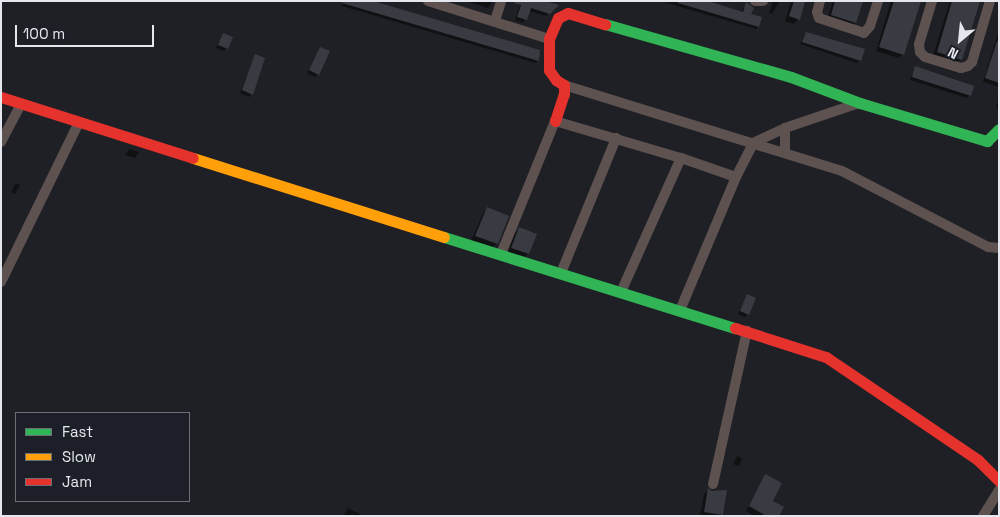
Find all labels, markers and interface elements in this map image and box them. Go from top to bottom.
scale bar [18,15,156,47]
north arrow [935,15,985,65]
text: 100 m [23,24,65,43]
text: N [945,43,961,63]
legend [15,412,190,502]
text: Fast [62,422,93,441]
text: Slow [62,447,96,466]
text: Jam [62,472,92,491]

